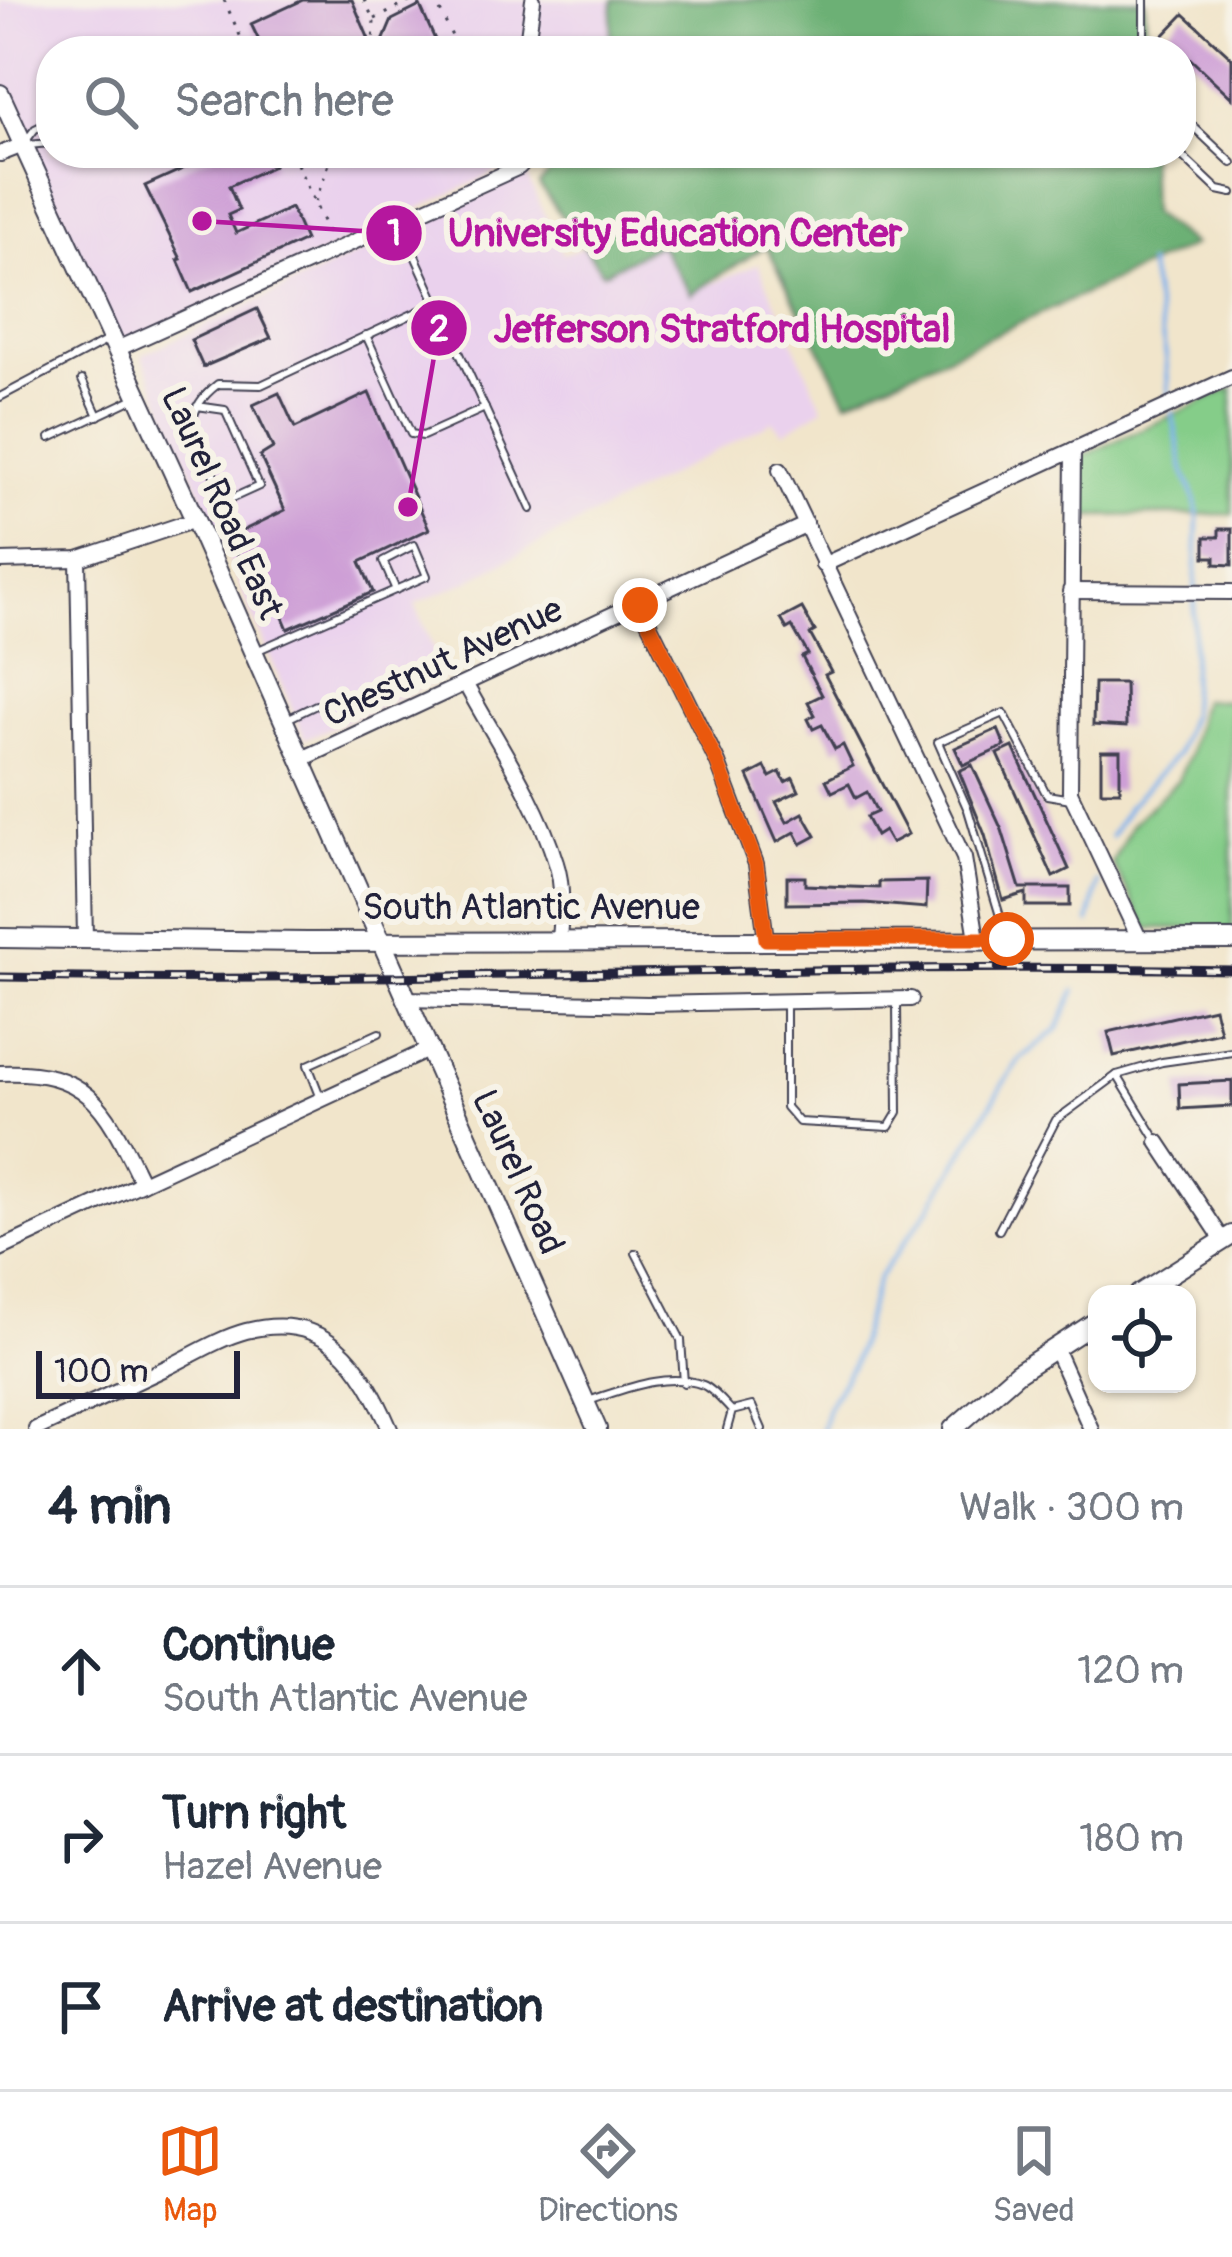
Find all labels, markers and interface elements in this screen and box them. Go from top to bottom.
search box [36,36,1196,168]
icon: search [78,69,144,135]
text: Search here [174,74,394,130]
callout: University Education Center [364,195,926,270]
text: University Education Center [448,209,903,258]
text: 1 [387,211,401,256]
callout: Jefferson Stratford Hospital [409,291,974,366]
text: Jefferson Stratford Hospital [494,305,950,354]
text: 2 [429,307,449,352]
street label: Laurel Road East [151,380,293,626]
route end [613,578,667,632]
street label: Chestnut Avenue [316,587,570,737]
street label: South Atlantic Avenue [362,885,700,930]
route start [980,912,1034,966]
street label: Laurel Road [462,1083,574,1261]
map controls [1088,1285,1196,1393]
button: locate [1088,1285,1196,1393]
scale bar [36,1345,240,1398]
text: 100 m [54,1351,148,1392]
text: 4 min [48,1475,171,1539]
text: Walk · 300 m [959,1483,1184,1532]
text: Continue [162,1618,335,1674]
icon: ahead [48,1638,114,1704]
text: 120 m [1077,1646,1184,1695]
text: South Atlantic Avenue [162,1674,528,1723]
text: Turn right [162,1786,346,1842]
icon: right [48,1806,114,1872]
text: 180 m [1079,1814,1184,1863]
text: Hazel Avenue [162,1842,382,1891]
icon: arrive [48,1974,114,2040]
text: Arrive at destination [162,1979,543,2035]
tab: Map [157,2118,223,2231]
tab: Directions [538,2118,678,2231]
tab: Saved [993,2118,1075,2231]

